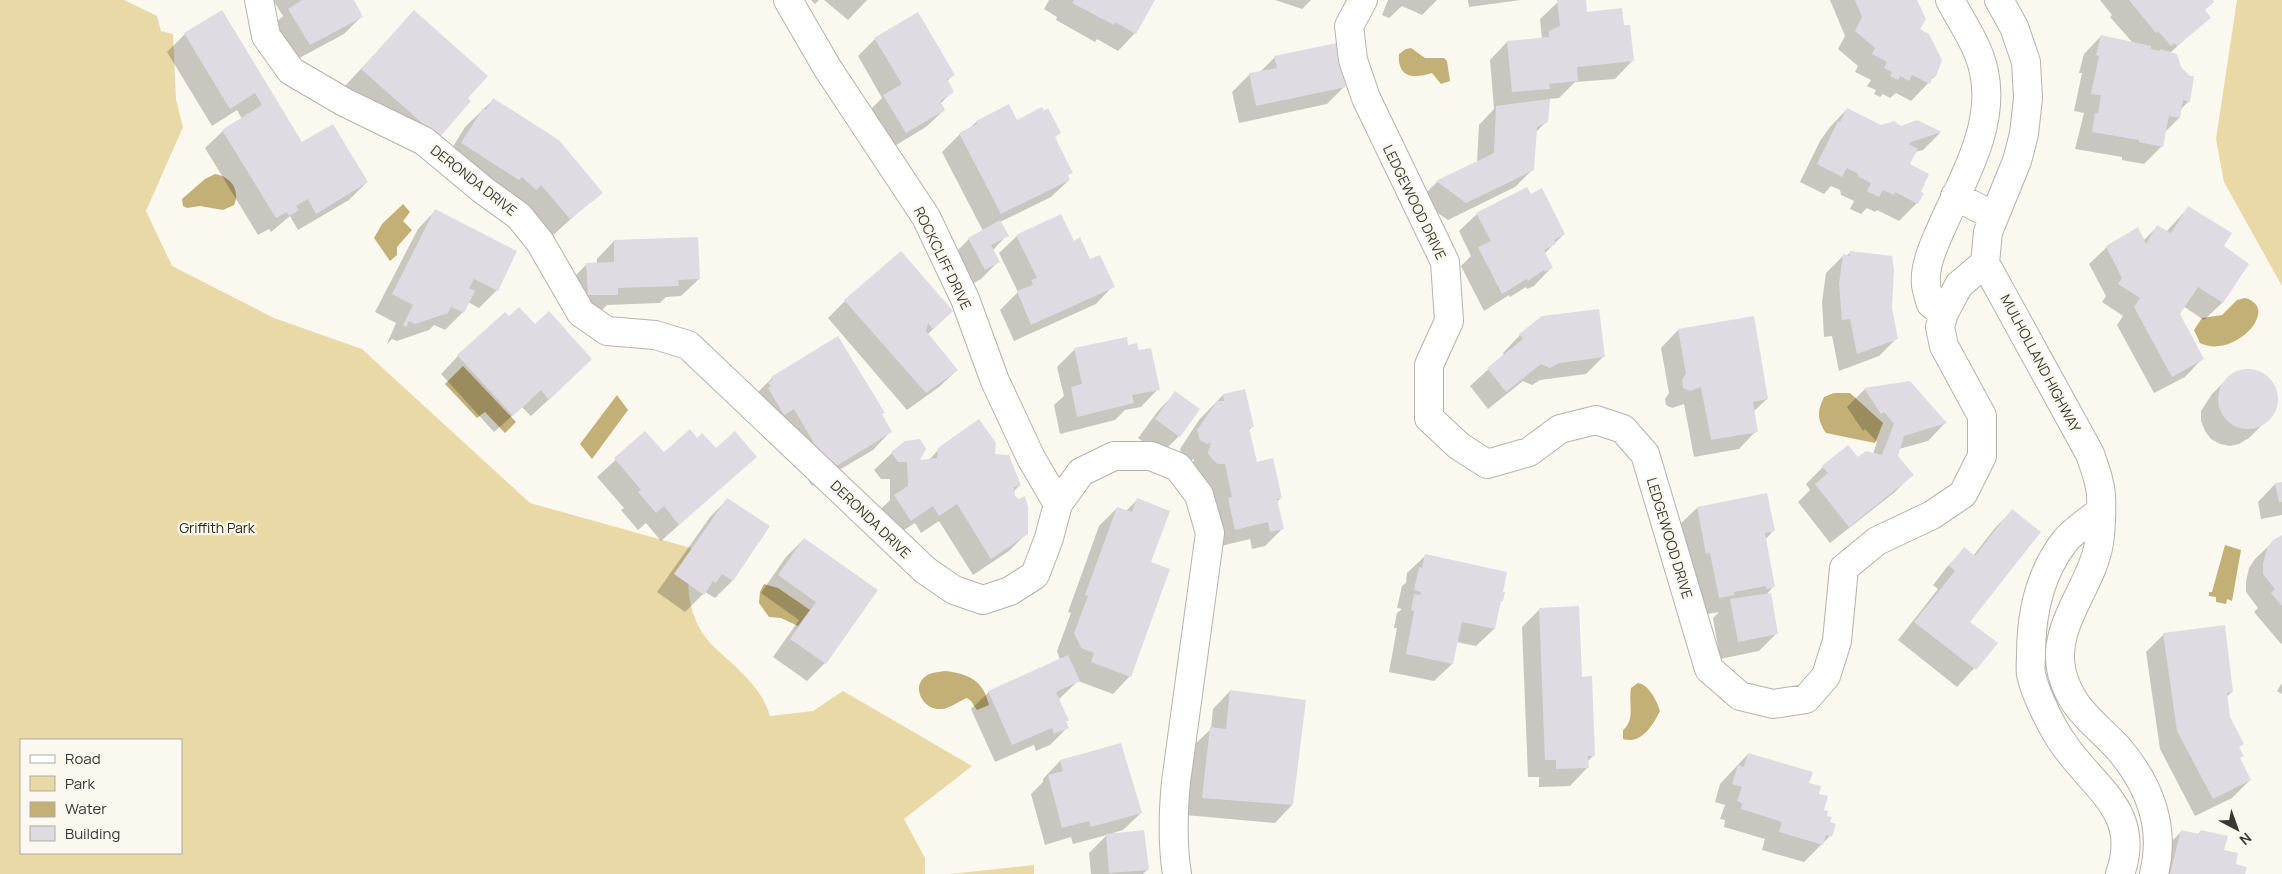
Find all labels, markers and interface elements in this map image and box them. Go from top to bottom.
street label: DERONDA DRIVE [427,140,521,220]
street label: LEDGEWOOD DRIVE [1379,141,1451,263]
street label: ROCKCLIFF DRIVE [910,203,976,313]
street label: MULHOLLAND HIGHWAY [1997,291,2086,435]
street label: LEDGEWOOD DRIVE [1643,475,1697,601]
street label: DERONDA DRIVE [827,476,915,562]
park label: Griffith Park [179,518,256,537]
legend [20,739,182,854]
text: Road [65,748,101,769]
text: Park [65,773,95,794]
text: Water [65,798,107,819]
north arrow [2212,804,2262,854]
text: Building [65,823,120,844]
text: N [2236,829,2256,850]

